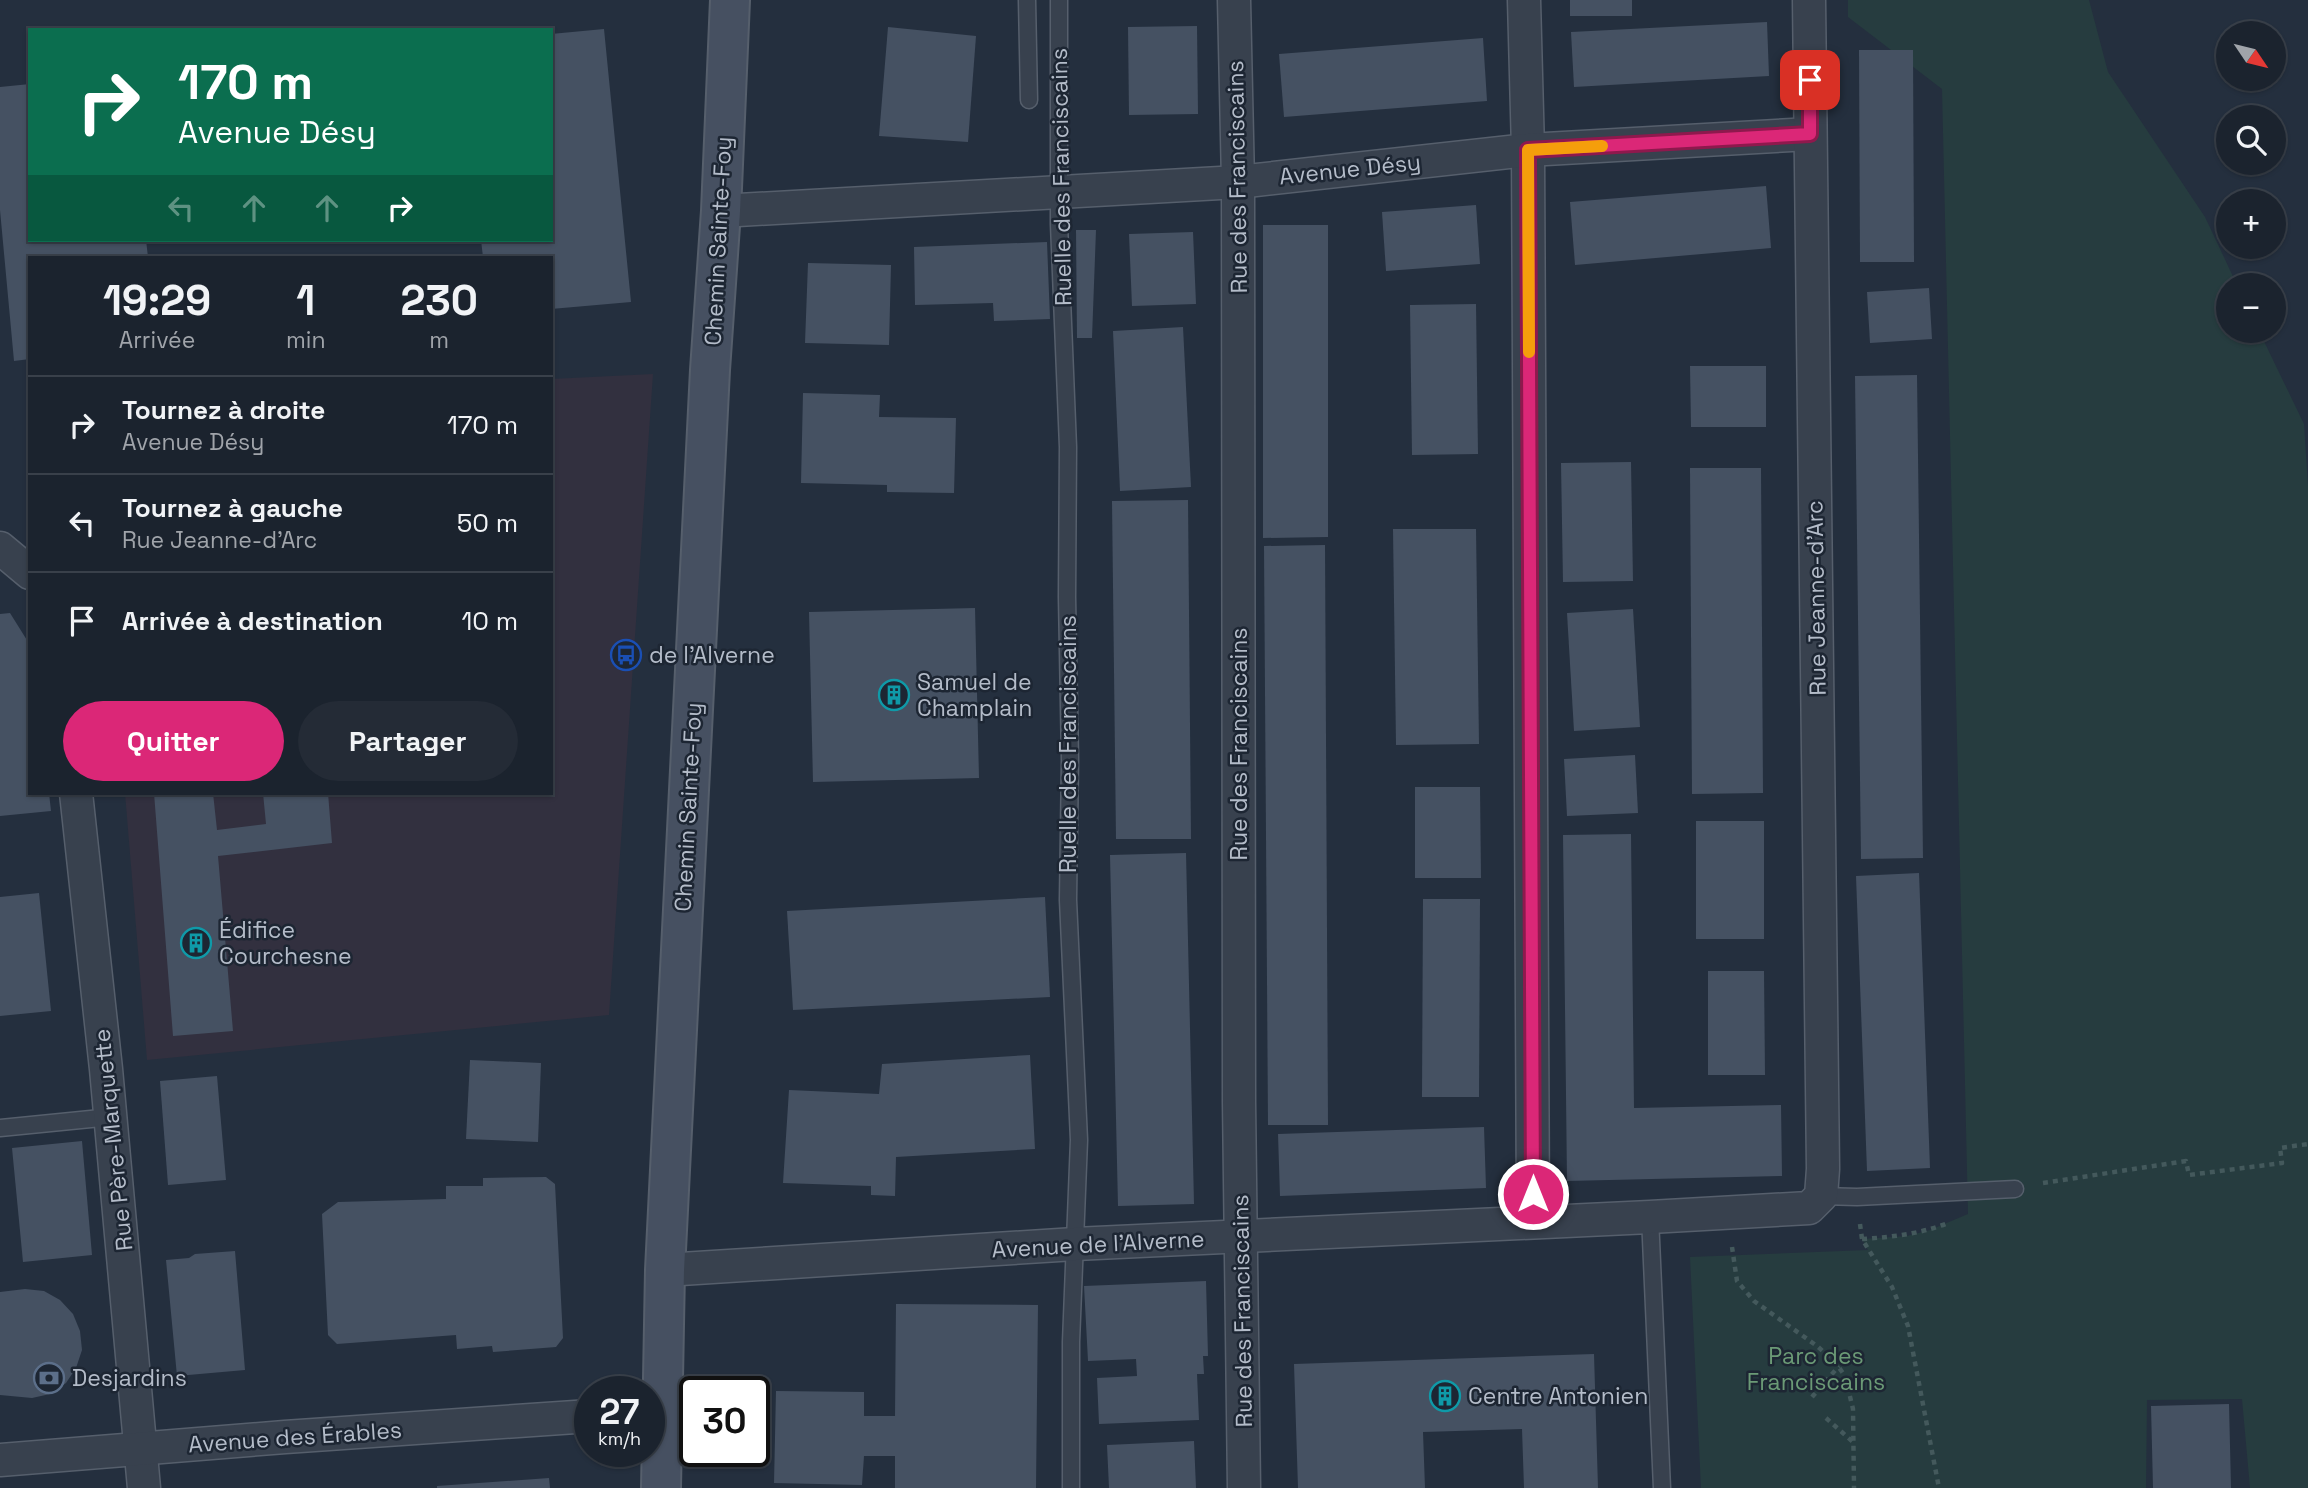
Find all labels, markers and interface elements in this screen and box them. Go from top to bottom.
north arrow [2216,21,2286,91]
map controls [2216,21,2286,343]
street label: Ruelle des Franciscains [1044,48,1078,306]
pin [1780,50,1840,110]
text: 170 m [178,51,313,113]
icon: right [63,56,154,147]
street label: Rue des Franciscains [1220,60,1254,294]
icon: arrive [1791,61,1829,99]
button: search [2216,105,2286,175]
text: Avenue Désy [178,112,376,152]
street label: Chemin Sainte-Foy [698,136,738,346]
street label: Avenue Désy [1278,147,1422,191]
icon: left [162,189,200,227]
icon: ahead [235,189,273,227]
icon: ahead [308,189,346,227]
icon: right [381,189,419,227]
button: + [2216,189,2286,259]
button: − [2216,273,2286,343]
text: 19:29 [103,274,211,327]
text: 1 [296,274,315,327]
text: 230 [400,274,478,327]
text: Arrivée [119,325,195,355]
text: min [286,325,326,355]
text: m [429,325,449,355]
text: Tournez à droite [122,393,325,427]
icon: right [63,406,101,444]
text: 170 m [447,408,518,442]
text: Avenue Désy [122,427,264,457]
text: Tournez à gauche [122,491,343,525]
street label: Rue Jeanne-d'Arc [1799,500,1833,696]
icon: left [63,504,101,542]
text: 50 m [457,506,518,540]
text: Rue Jeanne-d'Arc [122,525,317,555]
icon: arrive [63,602,101,640]
text: Arrivée à destination [122,604,383,638]
text: 10 m [461,604,518,638]
street label: Ruelle des Franciscains [1053,615,1083,873]
street label: Rue des Franciscains [1224,628,1254,860]
bus stop icon: de l'Alverne [609,638,643,672]
place label: de l'Alverne [649,640,775,670]
place label: Samuel de Champlain [917,667,1032,723]
building icon: Samuel de Champlain [877,678,911,712]
button: Quitter [63,701,284,781]
button: Partager [298,701,518,781]
street label: Chemin Sainte-Foy [668,702,708,912]
place label: Édifice Courchesne [219,915,352,971]
building icon: Édifice Courchesne [179,926,213,960]
street label: Rue Père-Marquette [86,1028,140,1252]
position arrow [1496,1157,1570,1231]
street label: Rue des Franciscains [1225,1194,1259,1428]
street label: Avenue de l'Alverne [991,1223,1205,1265]
park label: Parc des Franciscains [1747,1341,1885,1397]
bank icon: Desjardins [32,1361,66,1395]
place label: Desjardins [72,1363,187,1393]
speed limit sign: 30 [679,1376,770,1467]
building icon: Centre Antonien [1428,1379,1462,1413]
place label: Centre Antonien [1468,1381,1648,1411]
text: 27 [600,1390,639,1434]
street label: Avenue des Érables [187,1415,403,1459]
text: km/h [598,1427,641,1450]

